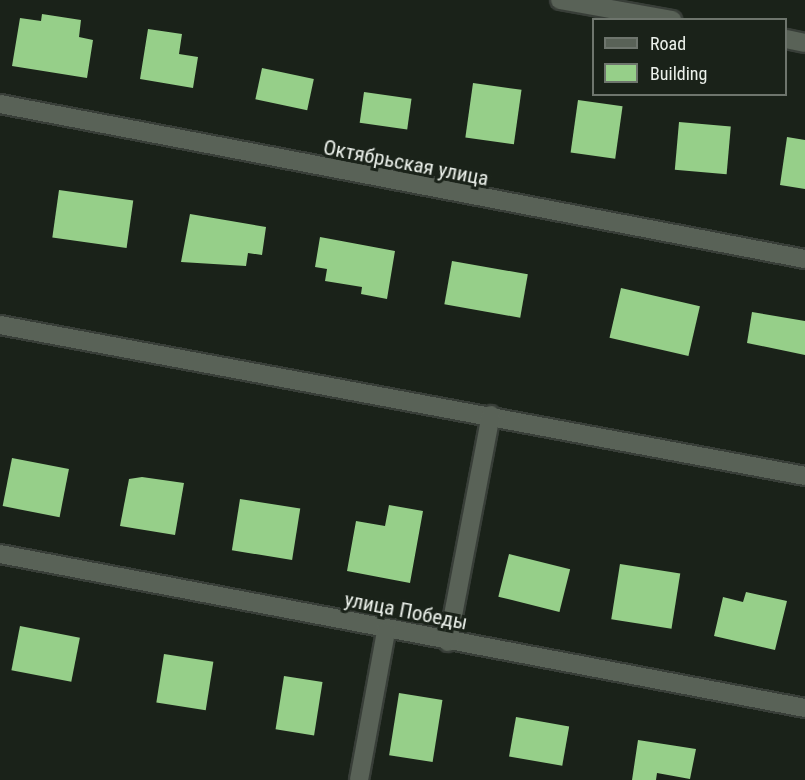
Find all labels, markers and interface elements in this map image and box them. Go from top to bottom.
legend [592,18,787,96]
text: Road [650,33,686,54]
text: Building [650,63,707,84]
street label: Октябрьская улица [321,135,491,191]
street label: улица Победы [342,587,470,635]

